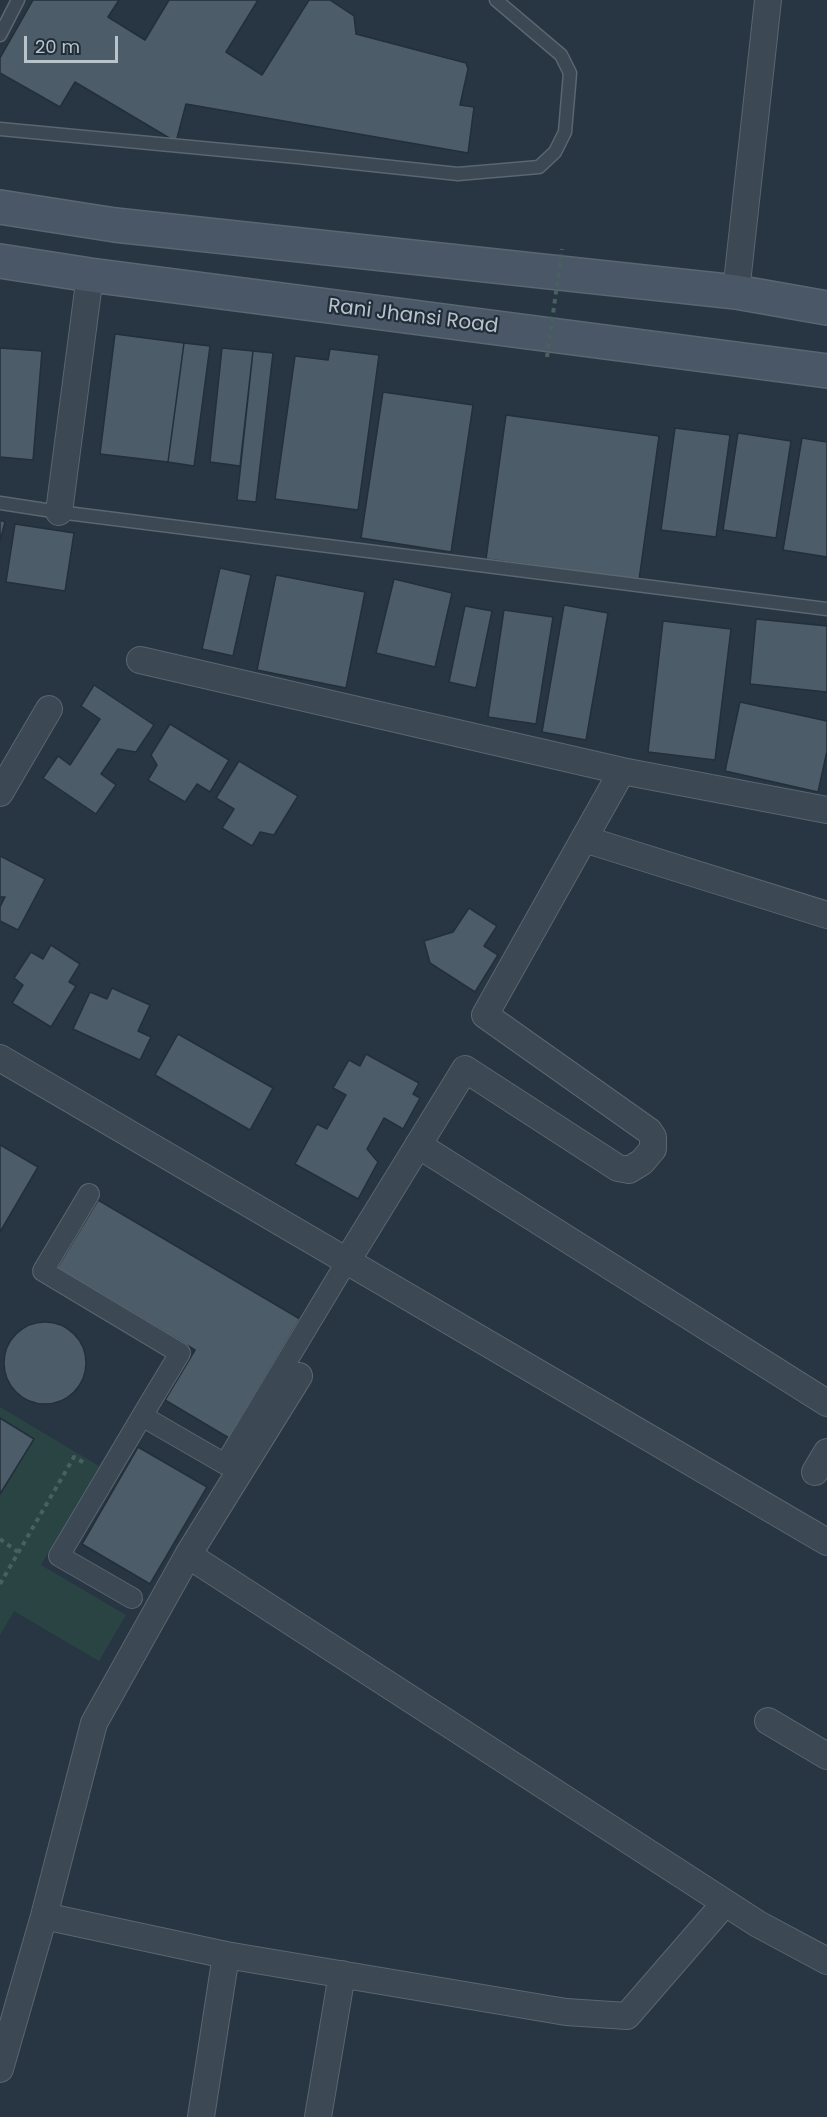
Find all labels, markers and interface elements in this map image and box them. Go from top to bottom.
scale bar [27,24,122,62]
text: 20 m [35,34,80,59]
street label: Rani Jhansi Road [327,295,499,339]

